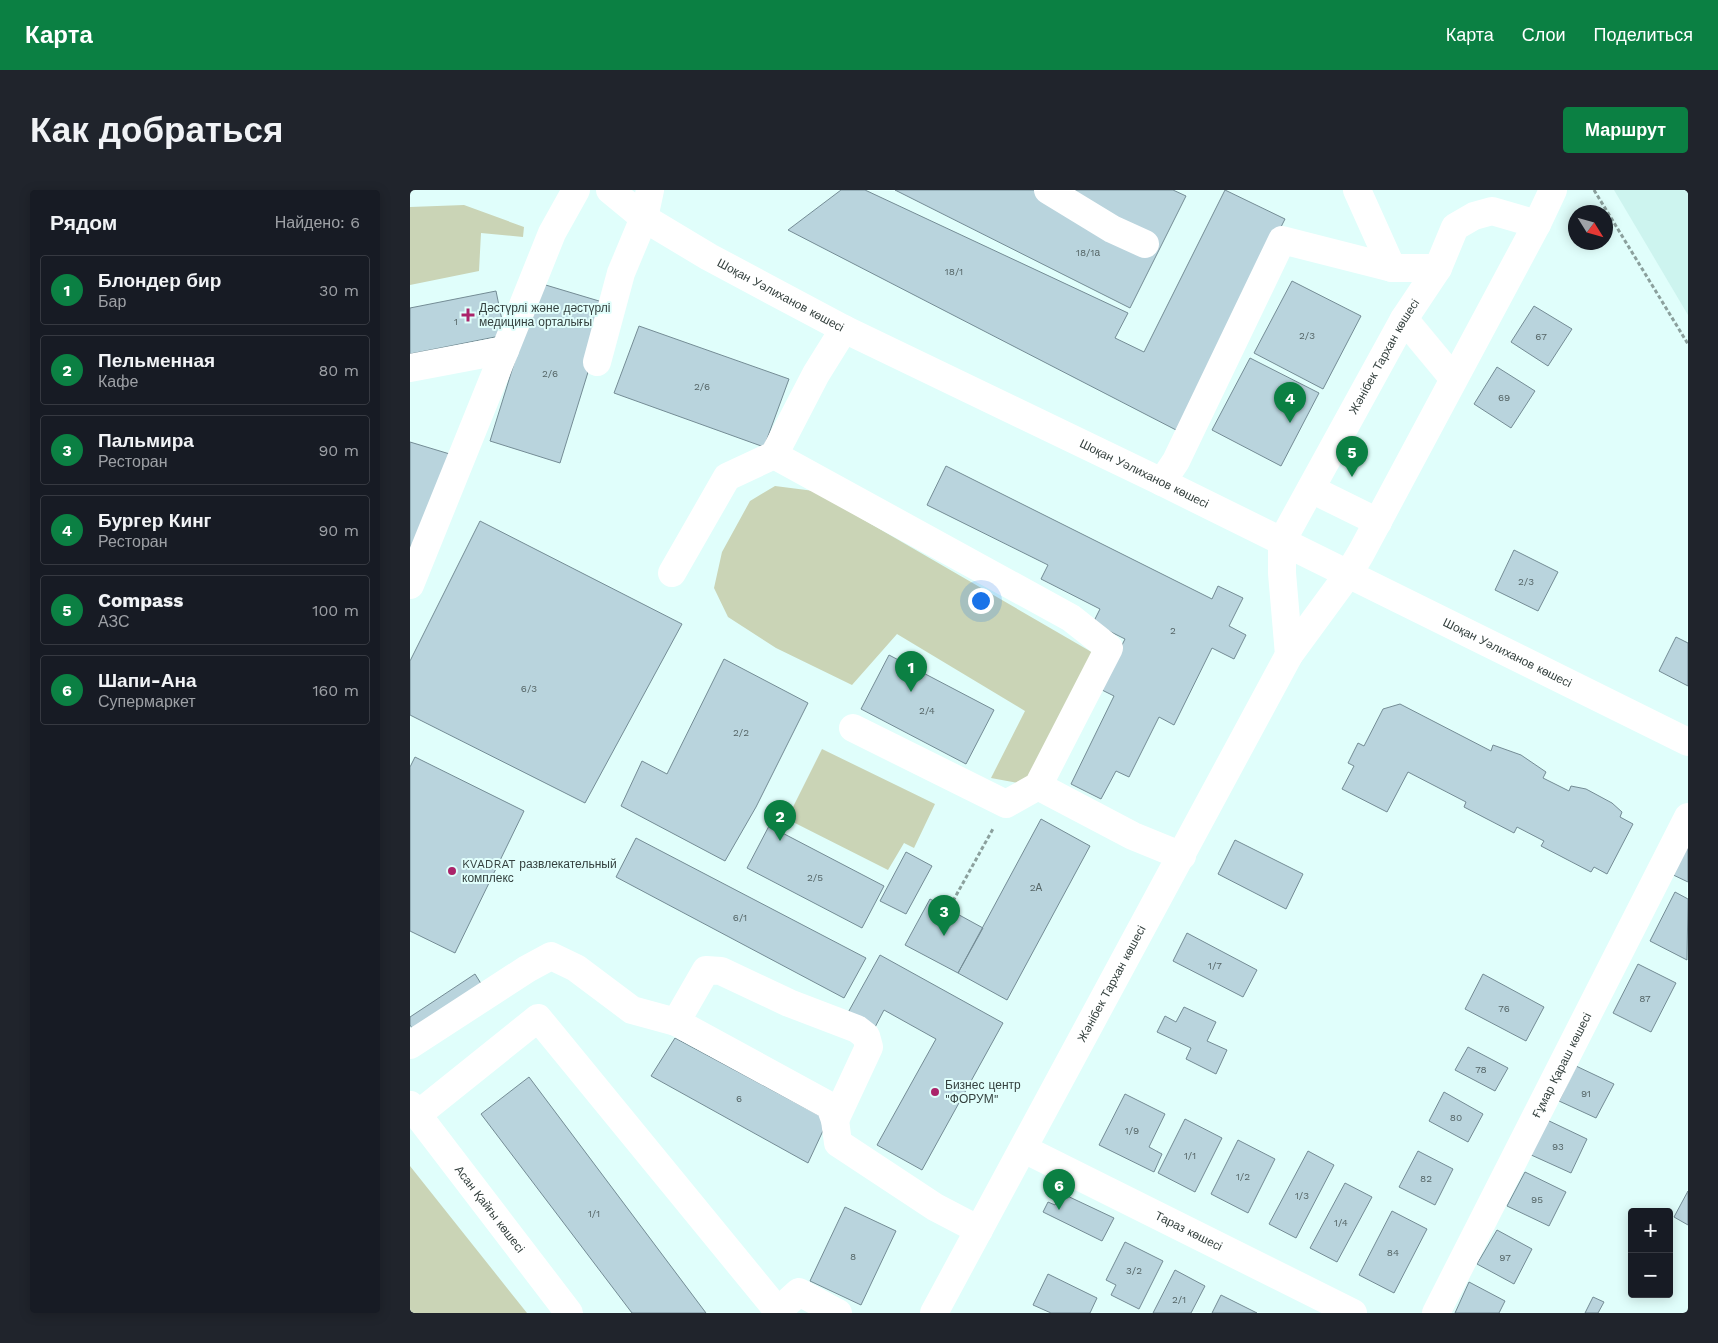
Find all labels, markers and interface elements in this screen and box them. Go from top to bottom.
text: Карта [25,21,93,49]
text: Карта [1446,24,1494,45]
text: Слои [1522,24,1566,45]
text: Поделиться [1594,24,1693,45]
button: Маршрут [1563,107,1688,153]
text: Как добраться [30,109,283,151]
north arrow [1568,205,1613,250]
text: Рядом [50,210,117,235]
text: Найдено: 6 [275,213,360,232]
house number: 18/1а [1076,247,1100,258]
street label: Шоқан Уәлиханов көшесі [715,256,846,335]
house number: 18/1 [945,266,963,277]
text: Блондер бир [98,269,221,292]
text: 1 [64,281,70,300]
text: 30 m [319,281,359,300]
text: Бар [98,292,126,311]
street label: Жәнібек Тархан көшесі [1346,296,1422,417]
place label: Дәстүрлі және дәстүрлі медицина орталығы [479,301,611,329]
marker: Дәстүрлі және дәстүрлі медицина орталығы [461,308,475,322]
house number: 1 [454,316,458,327]
house number: 2/3 [1299,330,1315,341]
house number: 67 [1535,331,1547,342]
text: Пельменная [98,349,215,372]
text: 2 [62,361,72,380]
text: 80 m [318,361,359,380]
house number: 2/6 [542,368,558,379]
text: Кафе [98,372,138,391]
house number: 2/6 [694,381,710,392]
pin: 4 [1274,382,1306,423]
house number: 69 [1498,392,1510,403]
text: Пальмира [98,429,194,452]
street label: Шоқан Уәлиханов көшесі [1077,436,1211,511]
pin: 5 [1336,436,1368,477]
text: 3 [62,441,72,460]
text: 90 m [318,441,359,460]
text: Ресторан [98,452,168,471]
text: Бургер Кинг [98,509,212,532]
text: 4 [62,521,72,540]
text: 90 m [318,521,359,540]
text: Ресторан [98,532,168,551]
house number: 2/3 [1518,576,1534,587]
your location [968,588,994,614]
text: Compass [98,589,183,612]
text: 5 [62,601,72,620]
text: 100 m [312,601,359,620]
text: АЗС [98,612,130,631]
street label: Шоқан Уәлиханов көшесі [1441,615,1574,690]
house number: 2 [1170,625,1176,636]
pin: 1 [895,651,927,692]
text: Шапи-Ана [98,669,197,692]
text: 6 [62,681,72,700]
text: 160 m [312,681,359,700]
house number: 6/3 [521,683,537,694]
text: Супермаркет [98,692,196,711]
house number: 2/4 [919,705,935,716]
house number: 2/2 [733,727,749,738]
pin: 2 [764,800,796,841]
place label: KVADRAT развлекательный комплекс [462,857,617,885]
marker: KVADRAT развлекательный комплекс [446,865,458,877]
house number: 2/5 [807,872,823,883]
house number: 2А [1030,882,1043,893]
pin: 3 [928,895,960,936]
house number: 6/1 [733,912,747,923]
street label: Жәнібек Тархан көшесі [1075,923,1149,1044]
house number: 1/7 [1208,960,1222,971]
house number: 87 [1639,993,1651,1004]
house number: 76 [1498,1003,1510,1014]
street label: Ғұмар Қараш көшесі [1529,1010,1594,1120]
house number: 78 [1475,1064,1487,1075]
place label: Бизнес центр "ФОРУМ" [945,1078,1021,1106]
marker: Бизнес центр "ФОРУМ" [929,1086,941,1098]
house number: 91 [1581,1088,1591,1099]
house number: 6 [736,1093,742,1104]
house number: 80 [1450,1112,1462,1123]
house number: 1/9 [1125,1125,1139,1136]
house number: 93 [1552,1141,1564,1152]
house number: 1/1 [1184,1150,1196,1161]
street label: Асан Қайғы көшесі [452,1163,527,1255]
pin: 6 [1043,1169,1075,1210]
house number: 1/2 [1236,1171,1250,1182]
house number: 82 [1420,1173,1432,1184]
house number: 1/3 [1295,1190,1309,1201]
house number: 95 [1531,1194,1543,1205]
house number: 1/1 [588,1208,600,1219]
street label: Тараз көшесі [1153,1208,1225,1254]
map controls [1628,1208,1673,1298]
button: + [1628,1208,1673,1253]
house number: 1/4 [1334,1217,1348,1228]
house number: 84 [1387,1247,1399,1258]
house number: 8 [850,1251,856,1262]
house number: 97 [1499,1252,1511,1263]
button: − [1628,1253,1673,1298]
house number: 3/2 [1126,1265,1142,1276]
house number: 2/1 [1172,1294,1186,1305]

